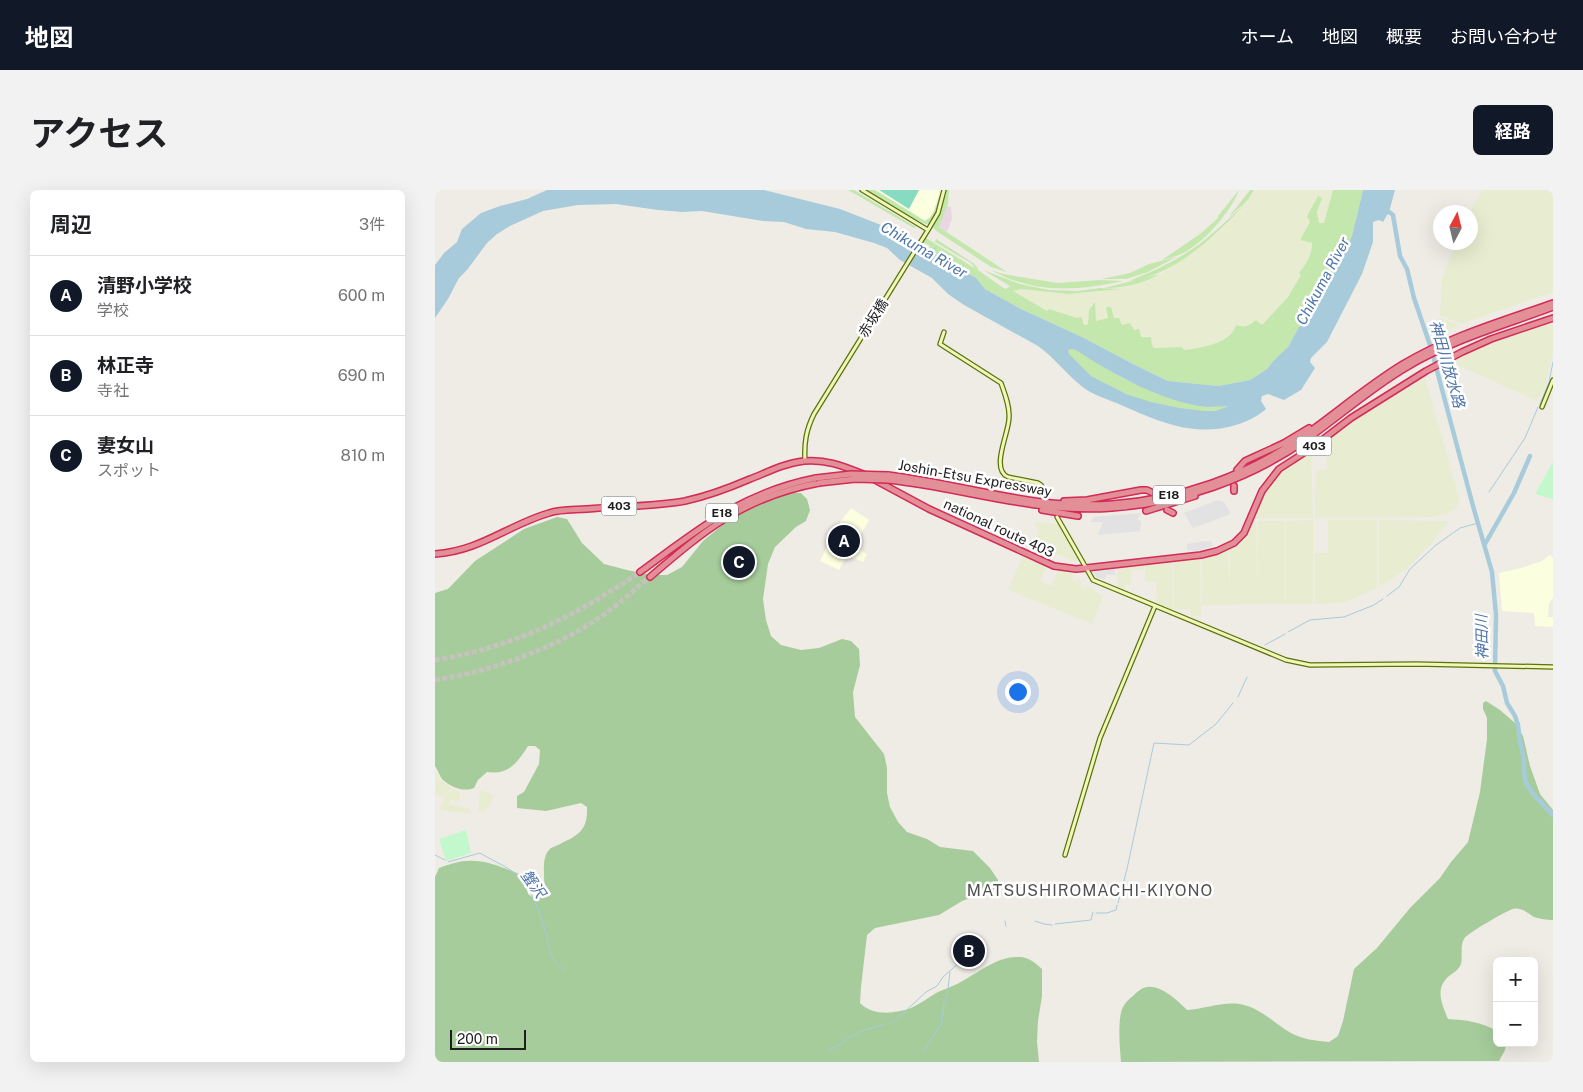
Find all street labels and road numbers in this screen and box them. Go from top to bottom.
street label: 赤坂橋 [855,296,891,340]
road number: 403 [1297,437,1331,456]
street label: Joshin-Etsu Expressway [897,457,1054,499]
road number: E18 [1153,486,1185,504]
street label: national route 403 [941,495,1057,561]
road number: 403 [601,496,637,516]
road number: E18 [706,504,738,522]

